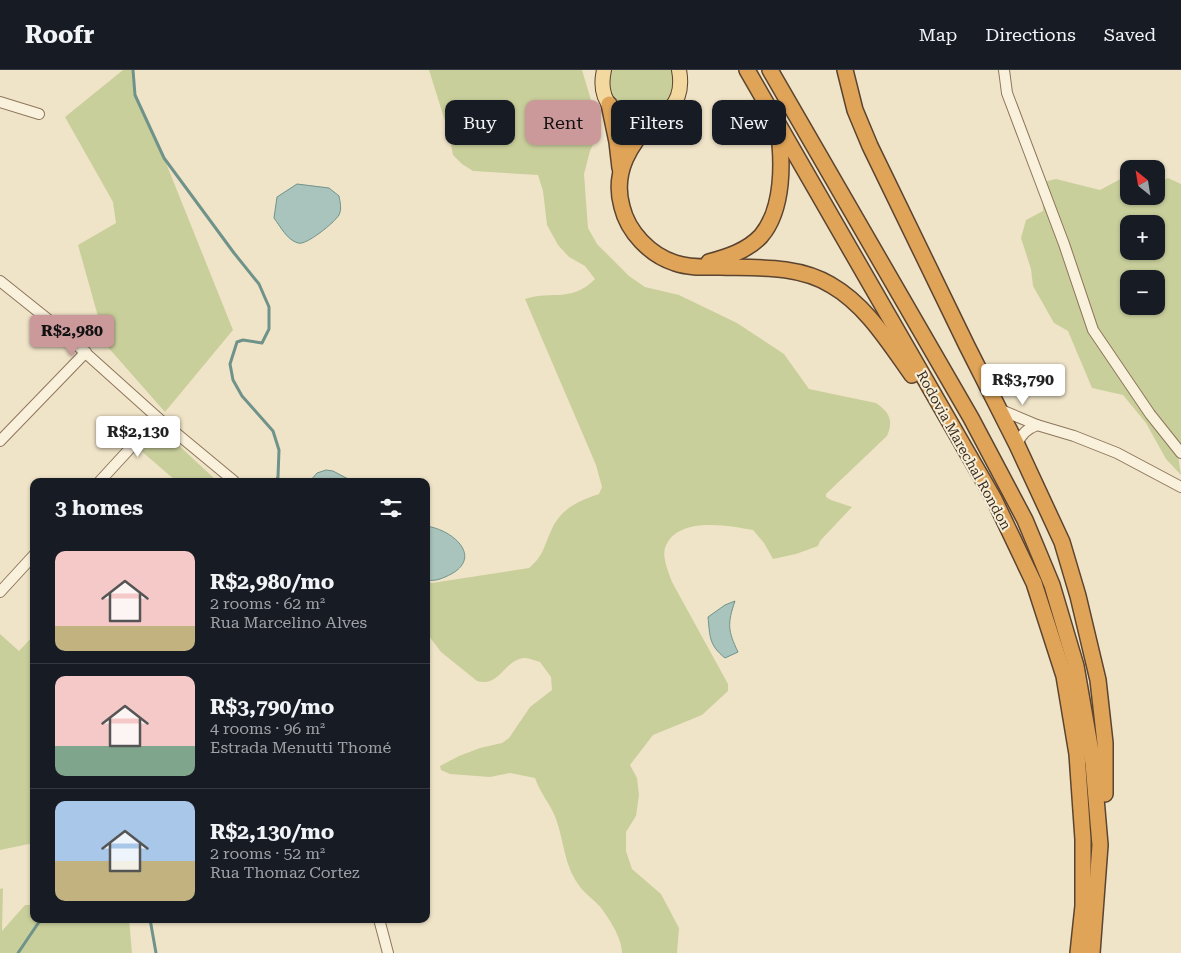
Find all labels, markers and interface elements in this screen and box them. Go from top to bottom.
text: Roofr [25,21,94,49]
text: Map [919,24,957,45]
text: Directions [985,24,1076,45]
text: Saved [1104,24,1156,45]
chip: Buy [445,100,515,145]
chip: Rent [525,100,601,145]
chip: Filters [611,100,702,145]
chip: New [712,100,786,145]
north arrow [1120,160,1165,205]
map controls [1120,160,1165,315]
button: + [1120,215,1165,260]
button: − [1120,270,1165,315]
pin: R$2,980 [26,314,118,357]
text: R$2,980 [41,321,103,340]
pin: R$3,790 [977,364,1069,406]
street label: Rodovia Marechal Rondon [914,368,1014,532]
text: R$3,790 [992,370,1054,389]
pin: R$2,130 [92,416,184,458]
text: R$2,130 [107,422,169,441]
icon: filters [377,494,405,522]
text: 3 homes [55,496,143,520]
text: R$2,980/mo [210,570,334,594]
icon: home [95,571,155,631]
text: 2 rooms · 62 m² [210,594,325,613]
text: Rua Marcelino Alves [210,613,367,632]
text: R$3,790/mo [210,695,334,719]
icon: home [95,696,155,756]
text: 4 rooms · 96 m² [210,719,325,738]
text: Estrada Menutti Thomé [210,738,391,757]
text: R$2,130/mo [210,820,334,844]
icon: home [95,821,155,881]
text: 2 rooms · 52 m² [210,844,325,863]
text: Rua Thomaz Cortez [210,863,359,882]

